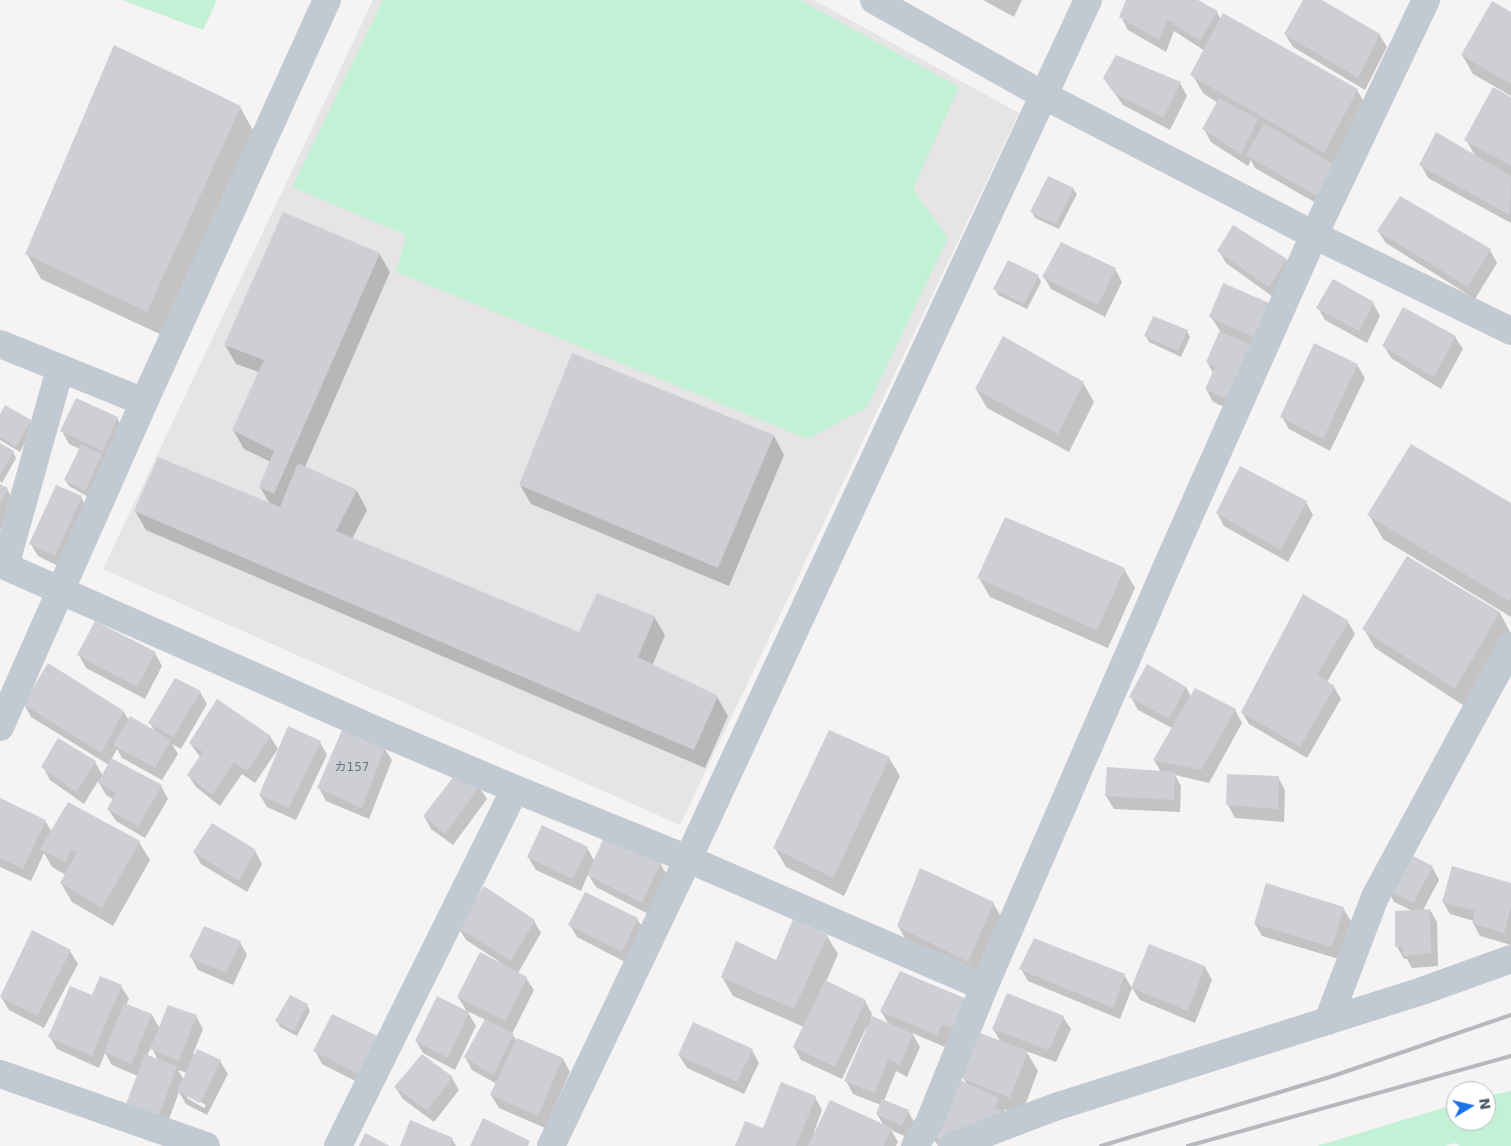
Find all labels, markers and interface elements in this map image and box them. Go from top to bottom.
house number: カ157 [335,761,369,775]
north arrow [1446,1081,1496,1131]
text: N [1476,1097,1494,1111]

